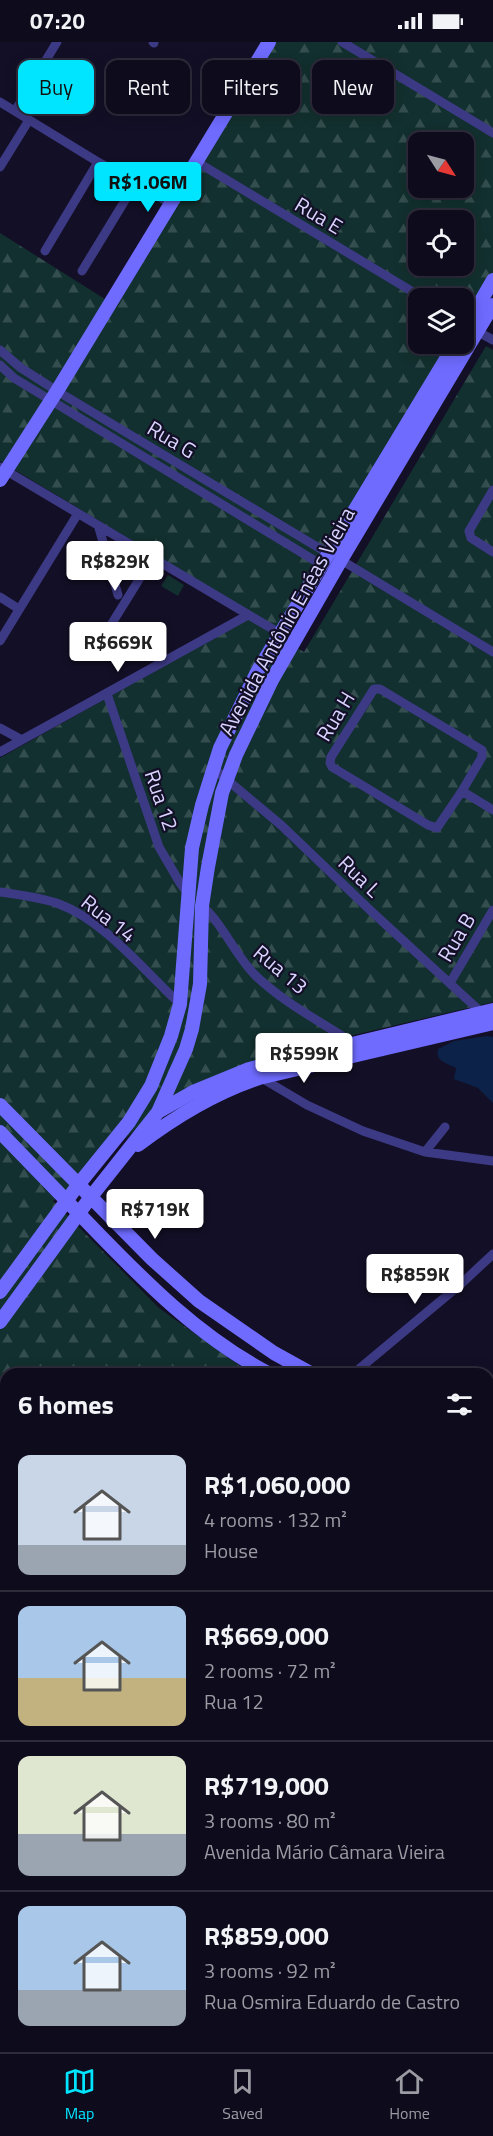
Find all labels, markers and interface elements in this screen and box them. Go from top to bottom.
text: 07:20 [30,4,85,38]
chip: Buy [18,60,94,114]
chip: Rent [106,60,190,114]
chip: Filters [202,60,300,114]
chip: New [312,60,394,114]
north arrow [408,132,474,198]
map controls [408,132,474,354]
pin: R$1.06M [93,162,203,213]
text: R$1.06M [108,166,188,197]
street label: Rua E [289,188,349,242]
button: locate [408,210,474,276]
button: layers [408,288,474,354]
street label: Rua G [141,412,203,466]
street label: Avenida Antônio Enéas Vieira [210,501,362,741]
pin: R$829K [66,541,164,592]
text: R$829K [80,545,150,576]
pin: R$669K [69,622,167,673]
text: R$669K [83,626,153,657]
street label: Rua H [308,685,362,747]
street label: Rua 12 [137,765,187,835]
street label: Rua L [331,847,389,905]
street label: Rua 14 [74,886,144,950]
street label: Rua B [429,906,483,968]
street label: Rua 13 [247,937,315,1001]
pin: R$599K [255,1033,353,1084]
text: R$599K [269,1037,339,1068]
pin: R$719K [106,1189,204,1240]
text: R$719K [120,1193,190,1224]
pin: R$859K [366,1254,464,1305]
text: R$859K [380,1258,450,1289]
text: 6 homes [18,1385,114,1424]
icon: filters [443,1388,476,1421]
text: R$1,060,000 [204,1465,350,1504]
icon: home [66,1479,138,1551]
text: 4 rooms · 132 m² [204,1504,347,1535]
text: House [204,1535,258,1566]
text: R$669,000 [204,1616,329,1655]
icon: home [66,1630,138,1702]
text: 2 rooms · 72 m² [204,1655,336,1686]
text: Rua 12 [204,1686,264,1717]
text: R$719,000 [204,1766,329,1805]
icon: home [66,1780,138,1852]
text: 3 rooms · 80 m² [204,1805,336,1836]
text: Avenida Mário Câmara Vieira [204,1836,445,1867]
text: R$859,000 [204,1916,329,1955]
icon: home [66,1930,138,2002]
text: 3 rooms · 92 m² [204,1955,336,1986]
text: Rua Osmira Eduardo de Castro [204,1986,460,2017]
tab: Map [63,2065,96,2125]
tab: Saved [222,2065,263,2125]
tab: Home [389,2065,430,2125]

